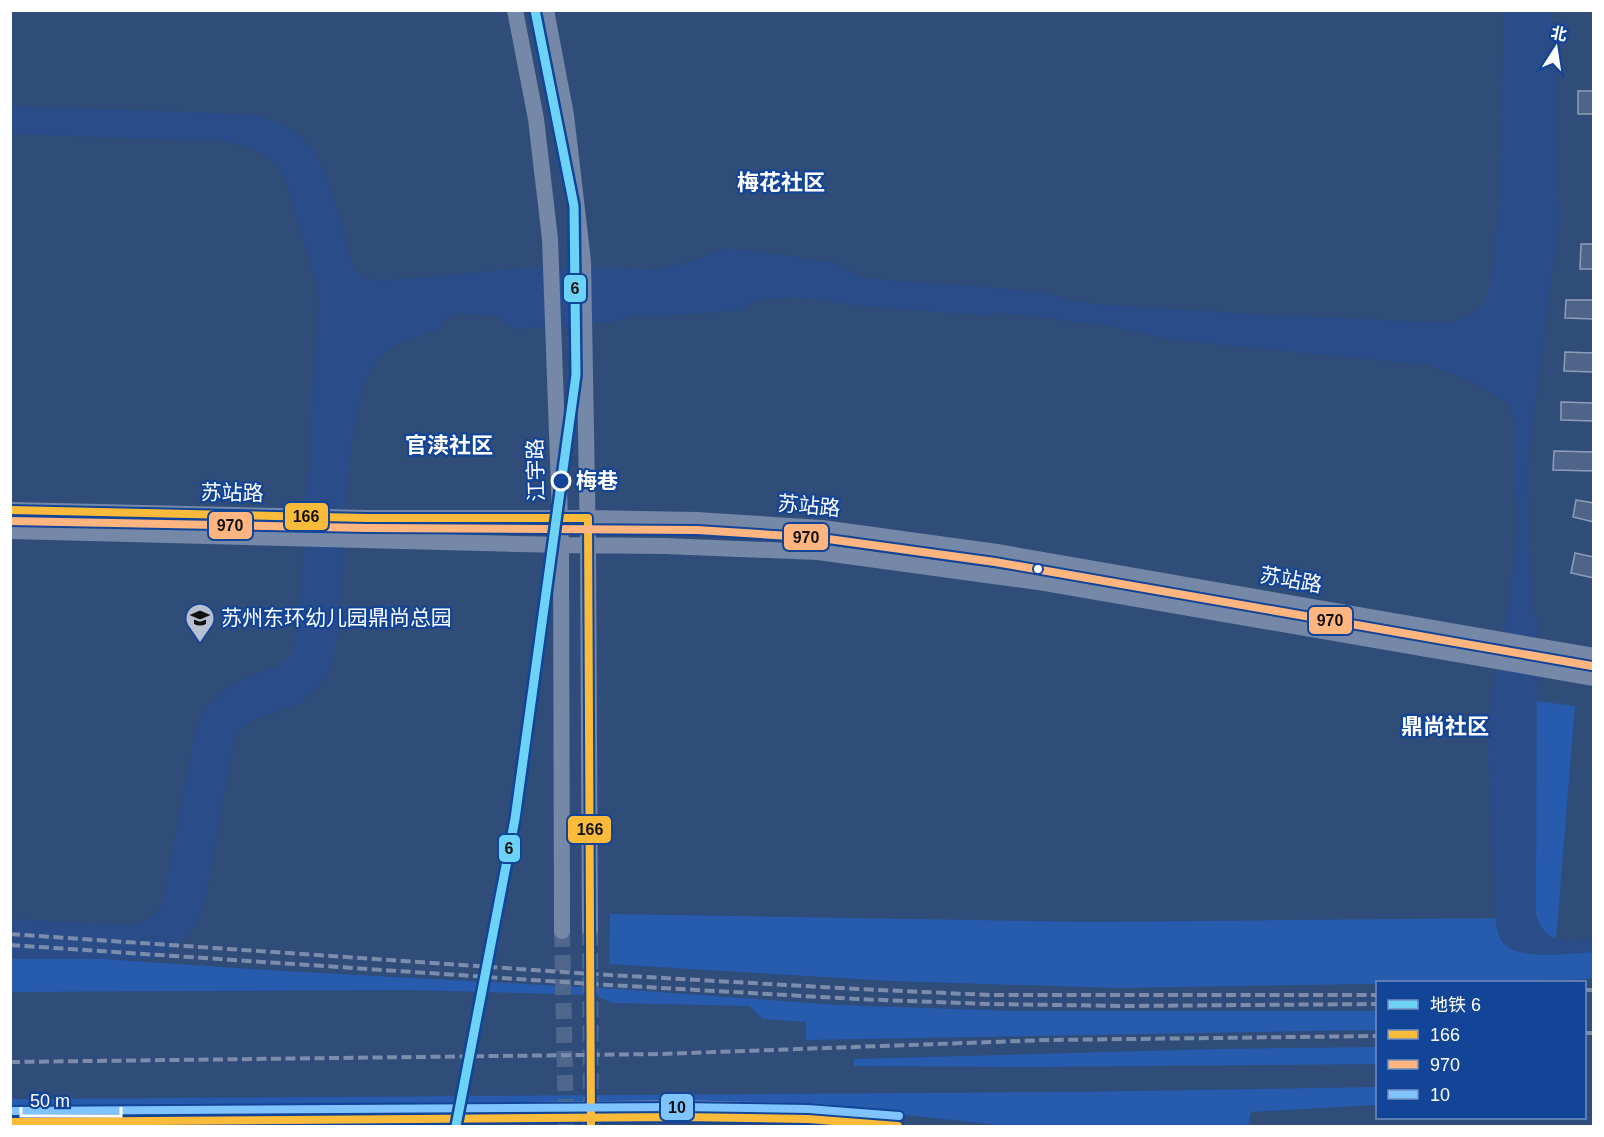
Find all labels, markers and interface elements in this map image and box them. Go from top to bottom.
north arrow [1526,18,1586,78]
text: 北 [1549,24,1569,44]
district label: 梅花社区 [737,170,825,195]
line badge: 6 [563,274,587,303]
text: 6 [571,280,580,297]
district label: 官渎社区 [405,433,493,458]
street label: 江宇路 [523,438,548,502]
place label: 梅巷 [576,469,618,492]
marker: 梅巷 [551,471,571,491]
street label: 苏站路 [200,480,264,505]
street label: 苏站路 [777,491,841,520]
line badge: 166 [284,502,329,531]
text: 166 [293,508,319,525]
line badge: 970 [208,511,253,540]
text: 970 [217,517,243,534]
line badge: 970 [783,523,829,551]
text: 970 [793,529,819,546]
unlabelled marker [1032,563,1044,575]
street label: 苏站路 [1258,563,1324,596]
school or university icon: 苏州东环幼儿园鼎尚总园 [184,602,216,644]
place label: 苏州东环幼儿园鼎尚总园 [221,606,452,629]
line badge: 970 [1308,606,1353,635]
text: 970 [1317,612,1343,629]
district label: 鼎尚社区 [1401,714,1489,739]
line badge: 166 [567,815,612,844]
text: 166 [577,821,603,838]
line badge: 6 [498,834,521,863]
text: 6 [505,840,514,857]
legend [1376,981,1586,1119]
text: 地铁 6 [1430,995,1481,1015]
text: 166 [1430,1025,1460,1045]
text: 970 [1430,1055,1460,1075]
scale bar [21,1080,122,1118]
text: 10 [1430,1085,1450,1105]
text: 50 m [30,1091,70,1111]
line badge: 10 [660,1093,694,1121]
text: 10 [668,1099,686,1116]

